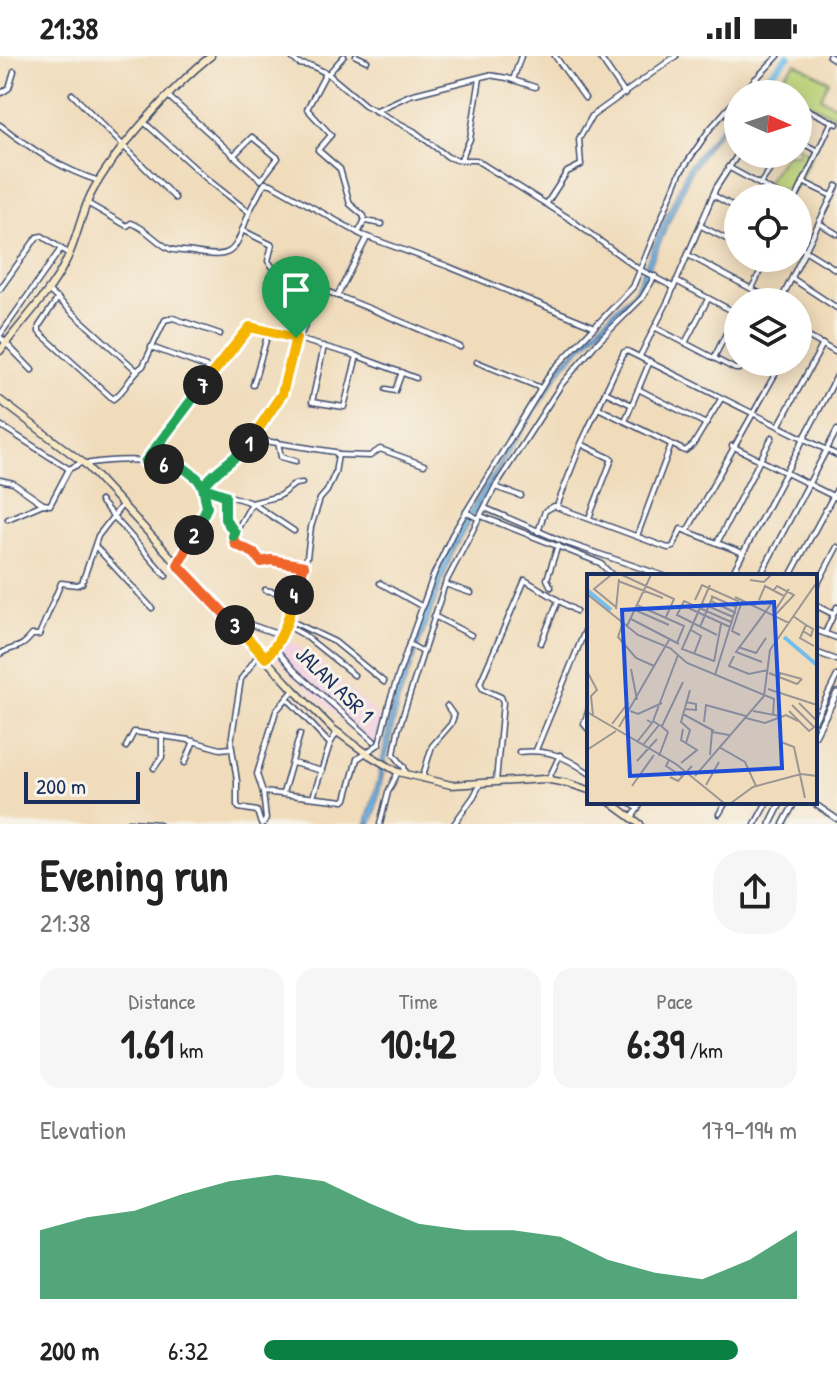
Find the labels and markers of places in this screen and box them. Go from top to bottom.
pin [262,256,330,338]
pin: 7 [183,365,223,405]
pin: 1 [229,423,269,463]
pin: 6 [144,444,184,484]
pin: 2 [174,515,214,555]
pin: 4 [274,575,314,615]
pin: 3 [215,605,255,645]

